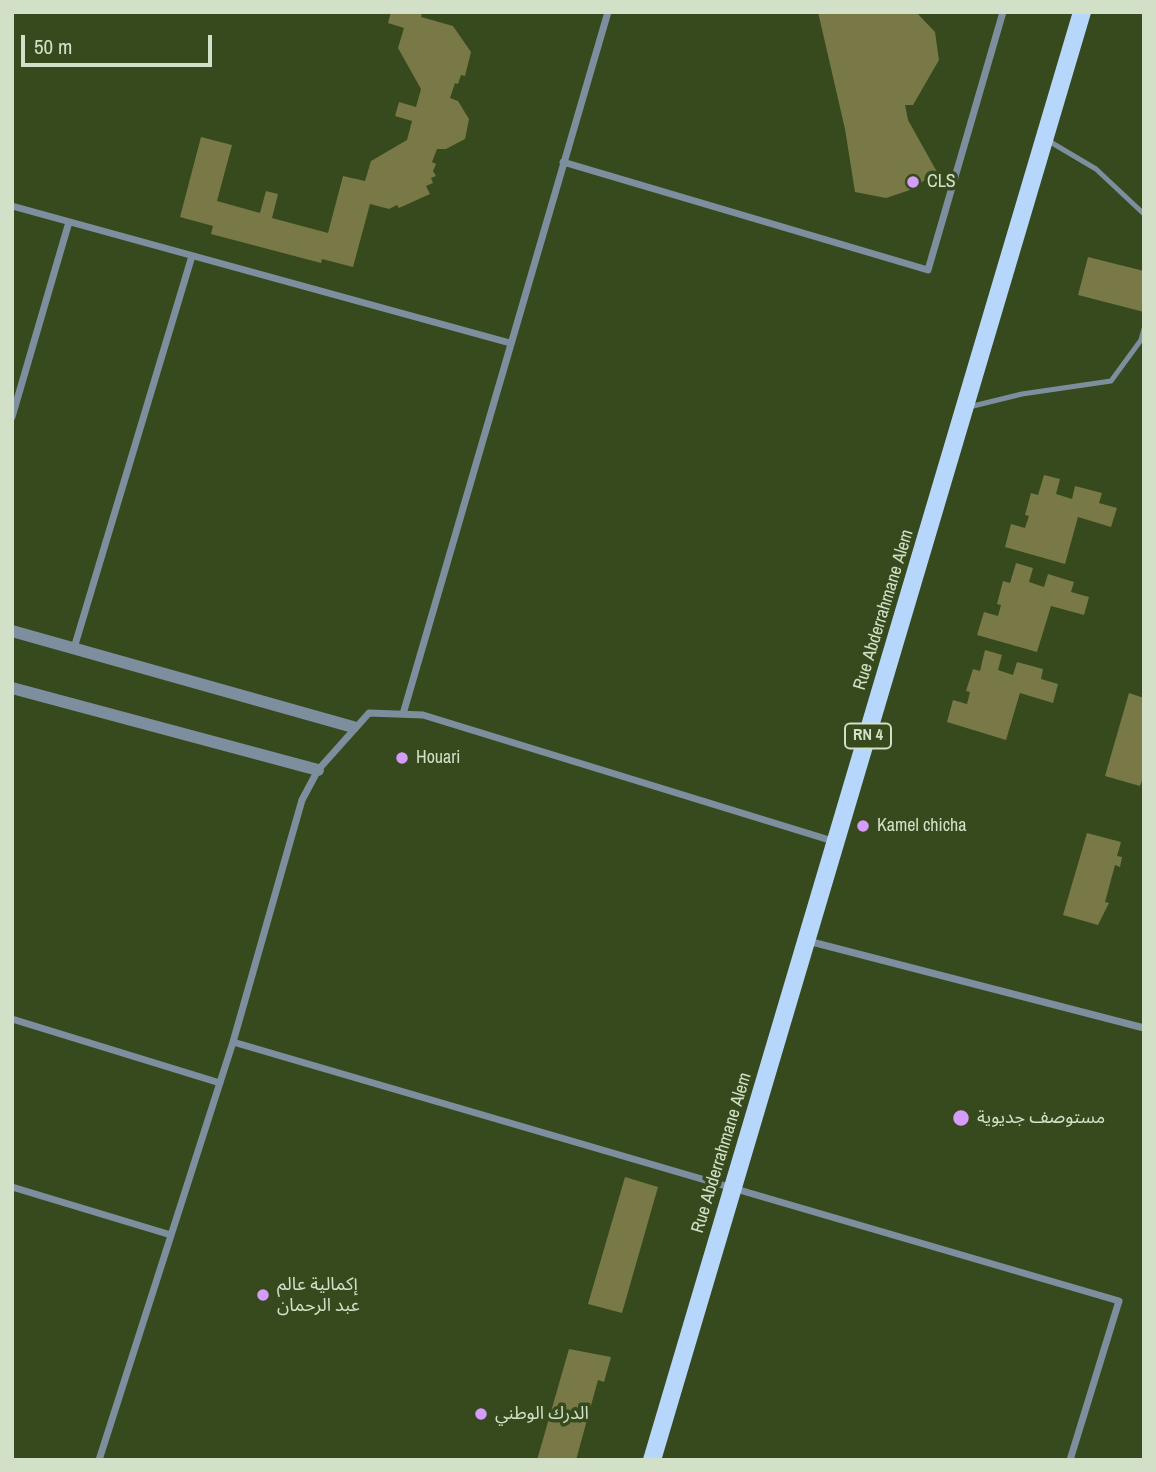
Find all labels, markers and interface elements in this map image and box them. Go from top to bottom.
scale bar [24,21,215,65]
text: 50 m [34,32,72,61]
place label: CLS [927,171,956,193]
marker: CLS [905,174,921,190]
street label: Rue Abderrahmane Alem [849,527,919,693]
road number: RN 4 [845,723,891,748]
place label: Houari [416,747,460,769]
marker: Houari [394,750,410,766]
place label: Kamel chicha [877,815,966,837]
marker: Kamel chicha [855,818,871,834]
street label: Rue Abderrahmane Alem [687,1070,757,1236]
place label: مستوصف جديوية [977,1107,1105,1129]
marker: مستوصف جديوية [951,1108,971,1128]
place label: إكمالية عالم عبد الرحمان [277,1274,360,1316]
marker: إكمالية عالم عبد الرحمان [255,1287,271,1303]
place label: الدرك الوطني [495,1403,589,1425]
marker: الدرك الوطني [473,1406,489,1422]

